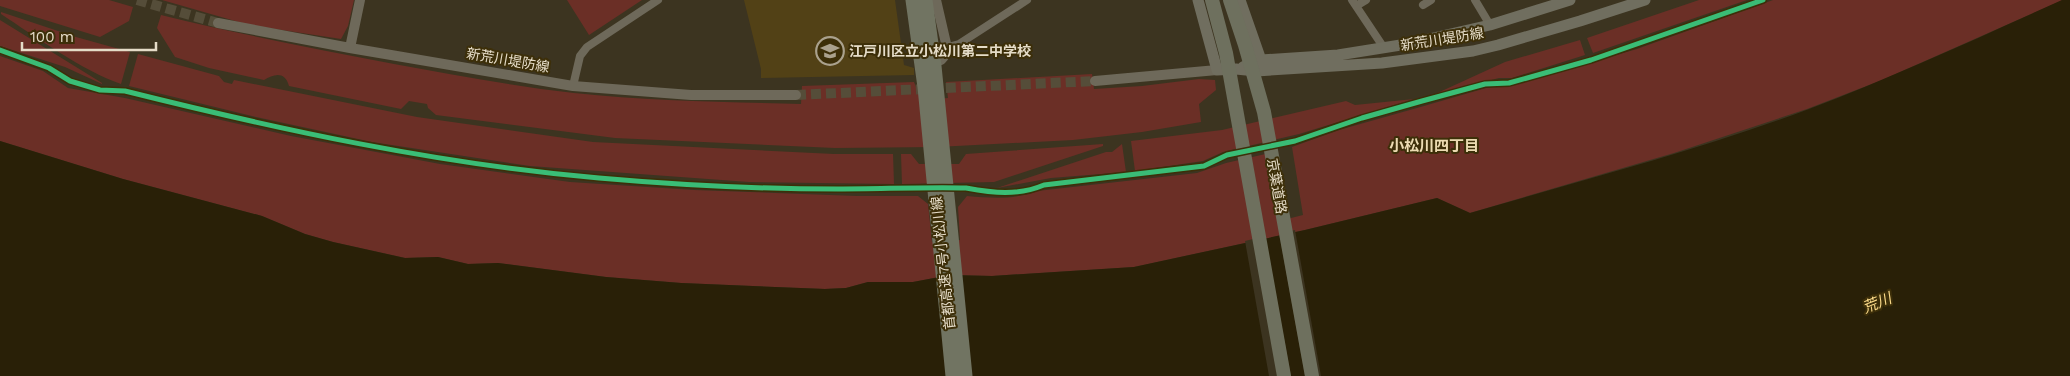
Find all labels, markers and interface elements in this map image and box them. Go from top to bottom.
scale bar [22,20,156,52]
street label: 新荒川堤防線 [1399,25,1485,53]
text: 100 m [30,28,74,46]
school or university icon: 江戸川区立小松川第二中学校 [815,36,845,66]
place label: 江戸川区立小松川第二中学校 [849,43,1031,59]
street label: 新荒川堤防線 [465,45,551,75]
district label: 小松川四丁目 [1389,137,1479,155]
street label: 京葉道路 [1264,157,1290,215]
street label: 首都高速7号小松川線 [928,196,958,330]
water label: 荒川 [1860,288,1896,317]

